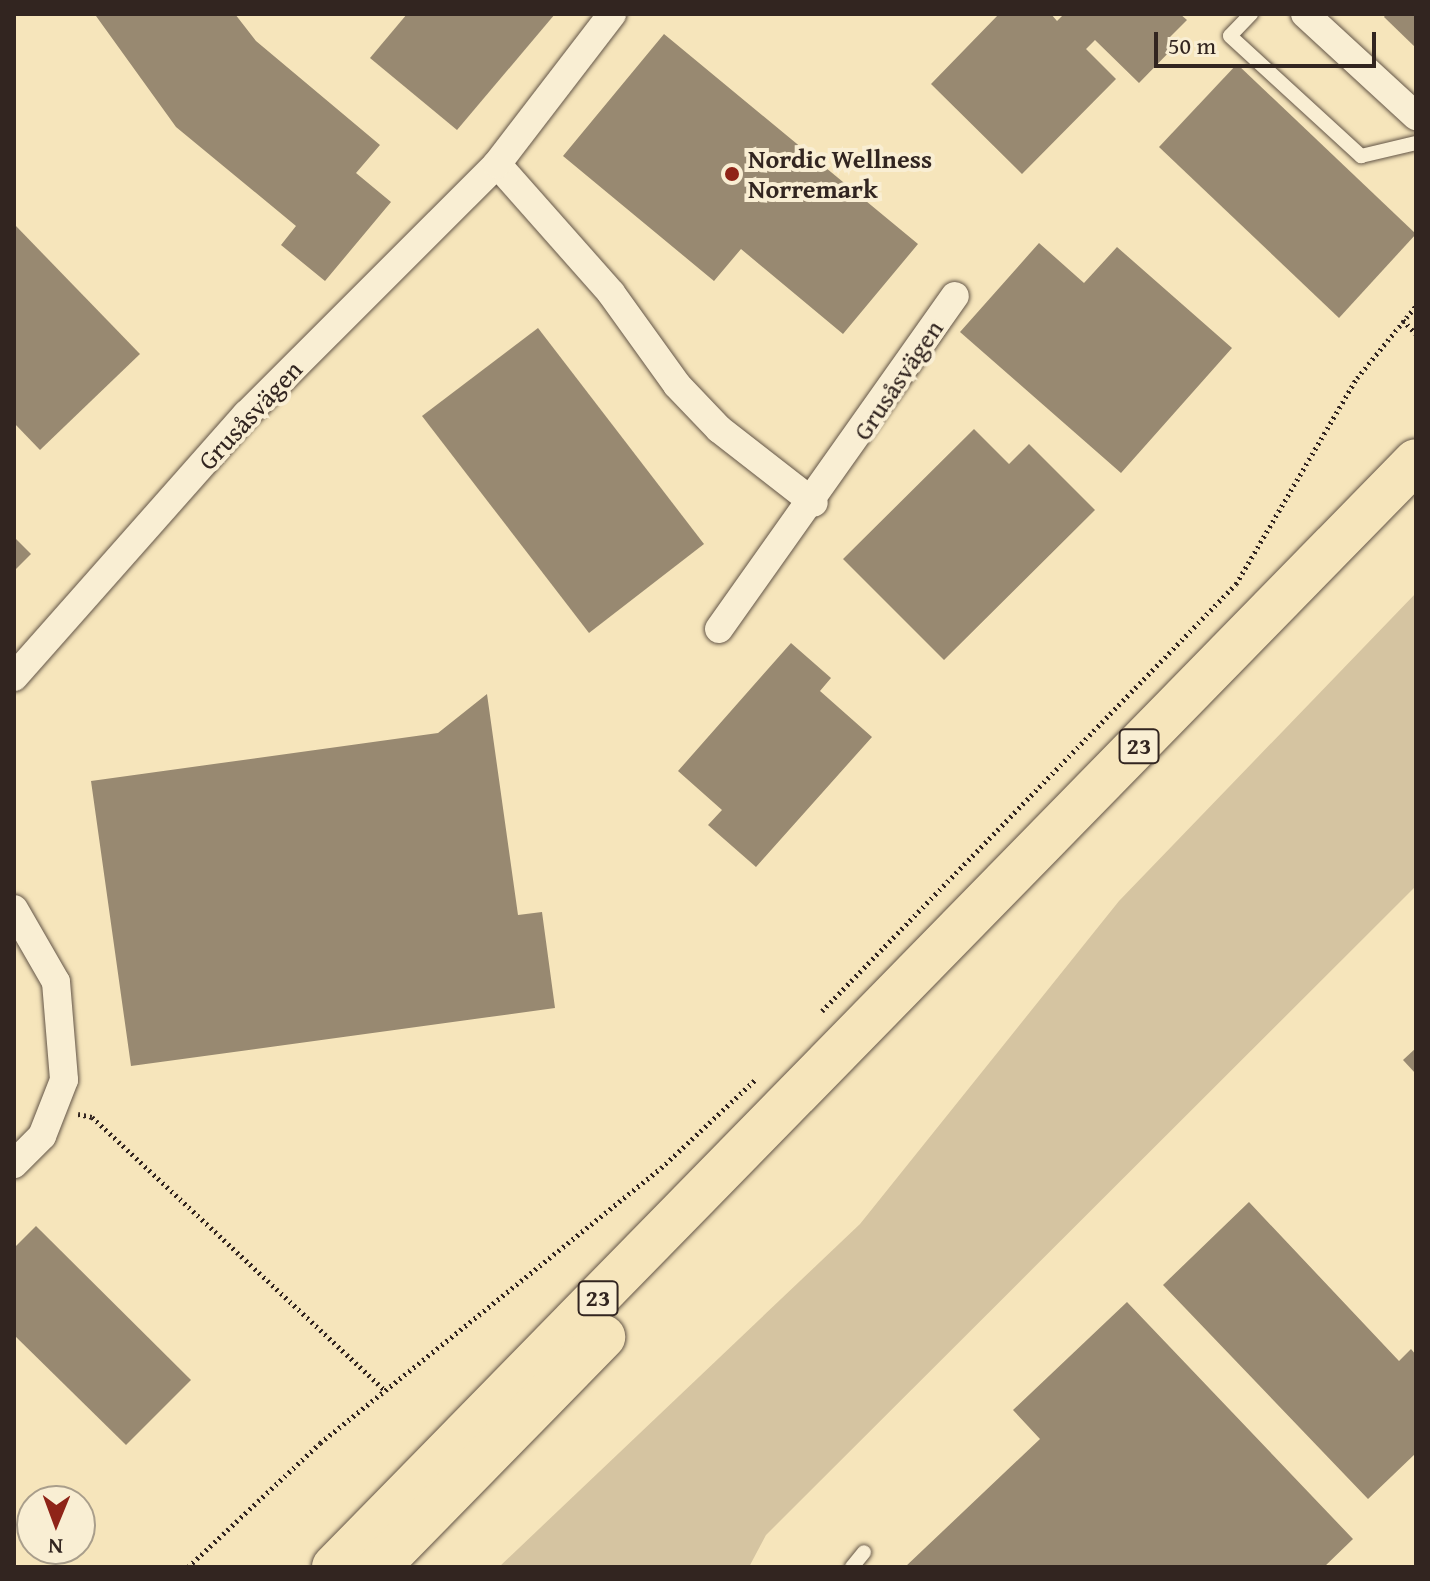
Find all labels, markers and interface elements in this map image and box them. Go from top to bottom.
scale bar [1158,16,1380,66]
text: 50 m [1168,28,1216,63]
place label: Nordic Wellness Norremark [748,143,932,204]
marker: Nordic Wellness Norremark [723,165,741,183]
street label: Grusåsvägen [846,314,950,446]
street label: Grusåsvägen [192,354,308,476]
road number: 23 [1117,726,1161,766]
road number: 23 [576,1278,620,1318]
north arrow [16,1485,96,1565]
text: N [48,1531,63,1563]

